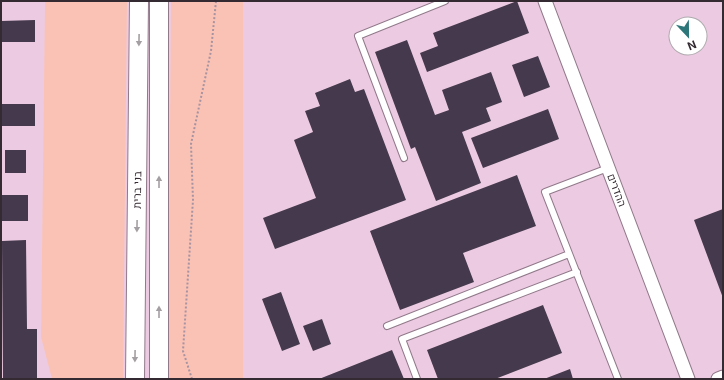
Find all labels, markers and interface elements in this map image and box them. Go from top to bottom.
north arrow [668,16,708,56]
one-way arrow [136,34,142,47]
text: N [685,37,698,53]
street label: בני ברית [130,171,144,209]
street label: ההדרים [604,171,630,209]
one-way arrow [156,175,162,188]
one-way arrow [134,220,140,233]
one-way arrow [156,305,162,318]
one-way arrow [132,350,138,363]

